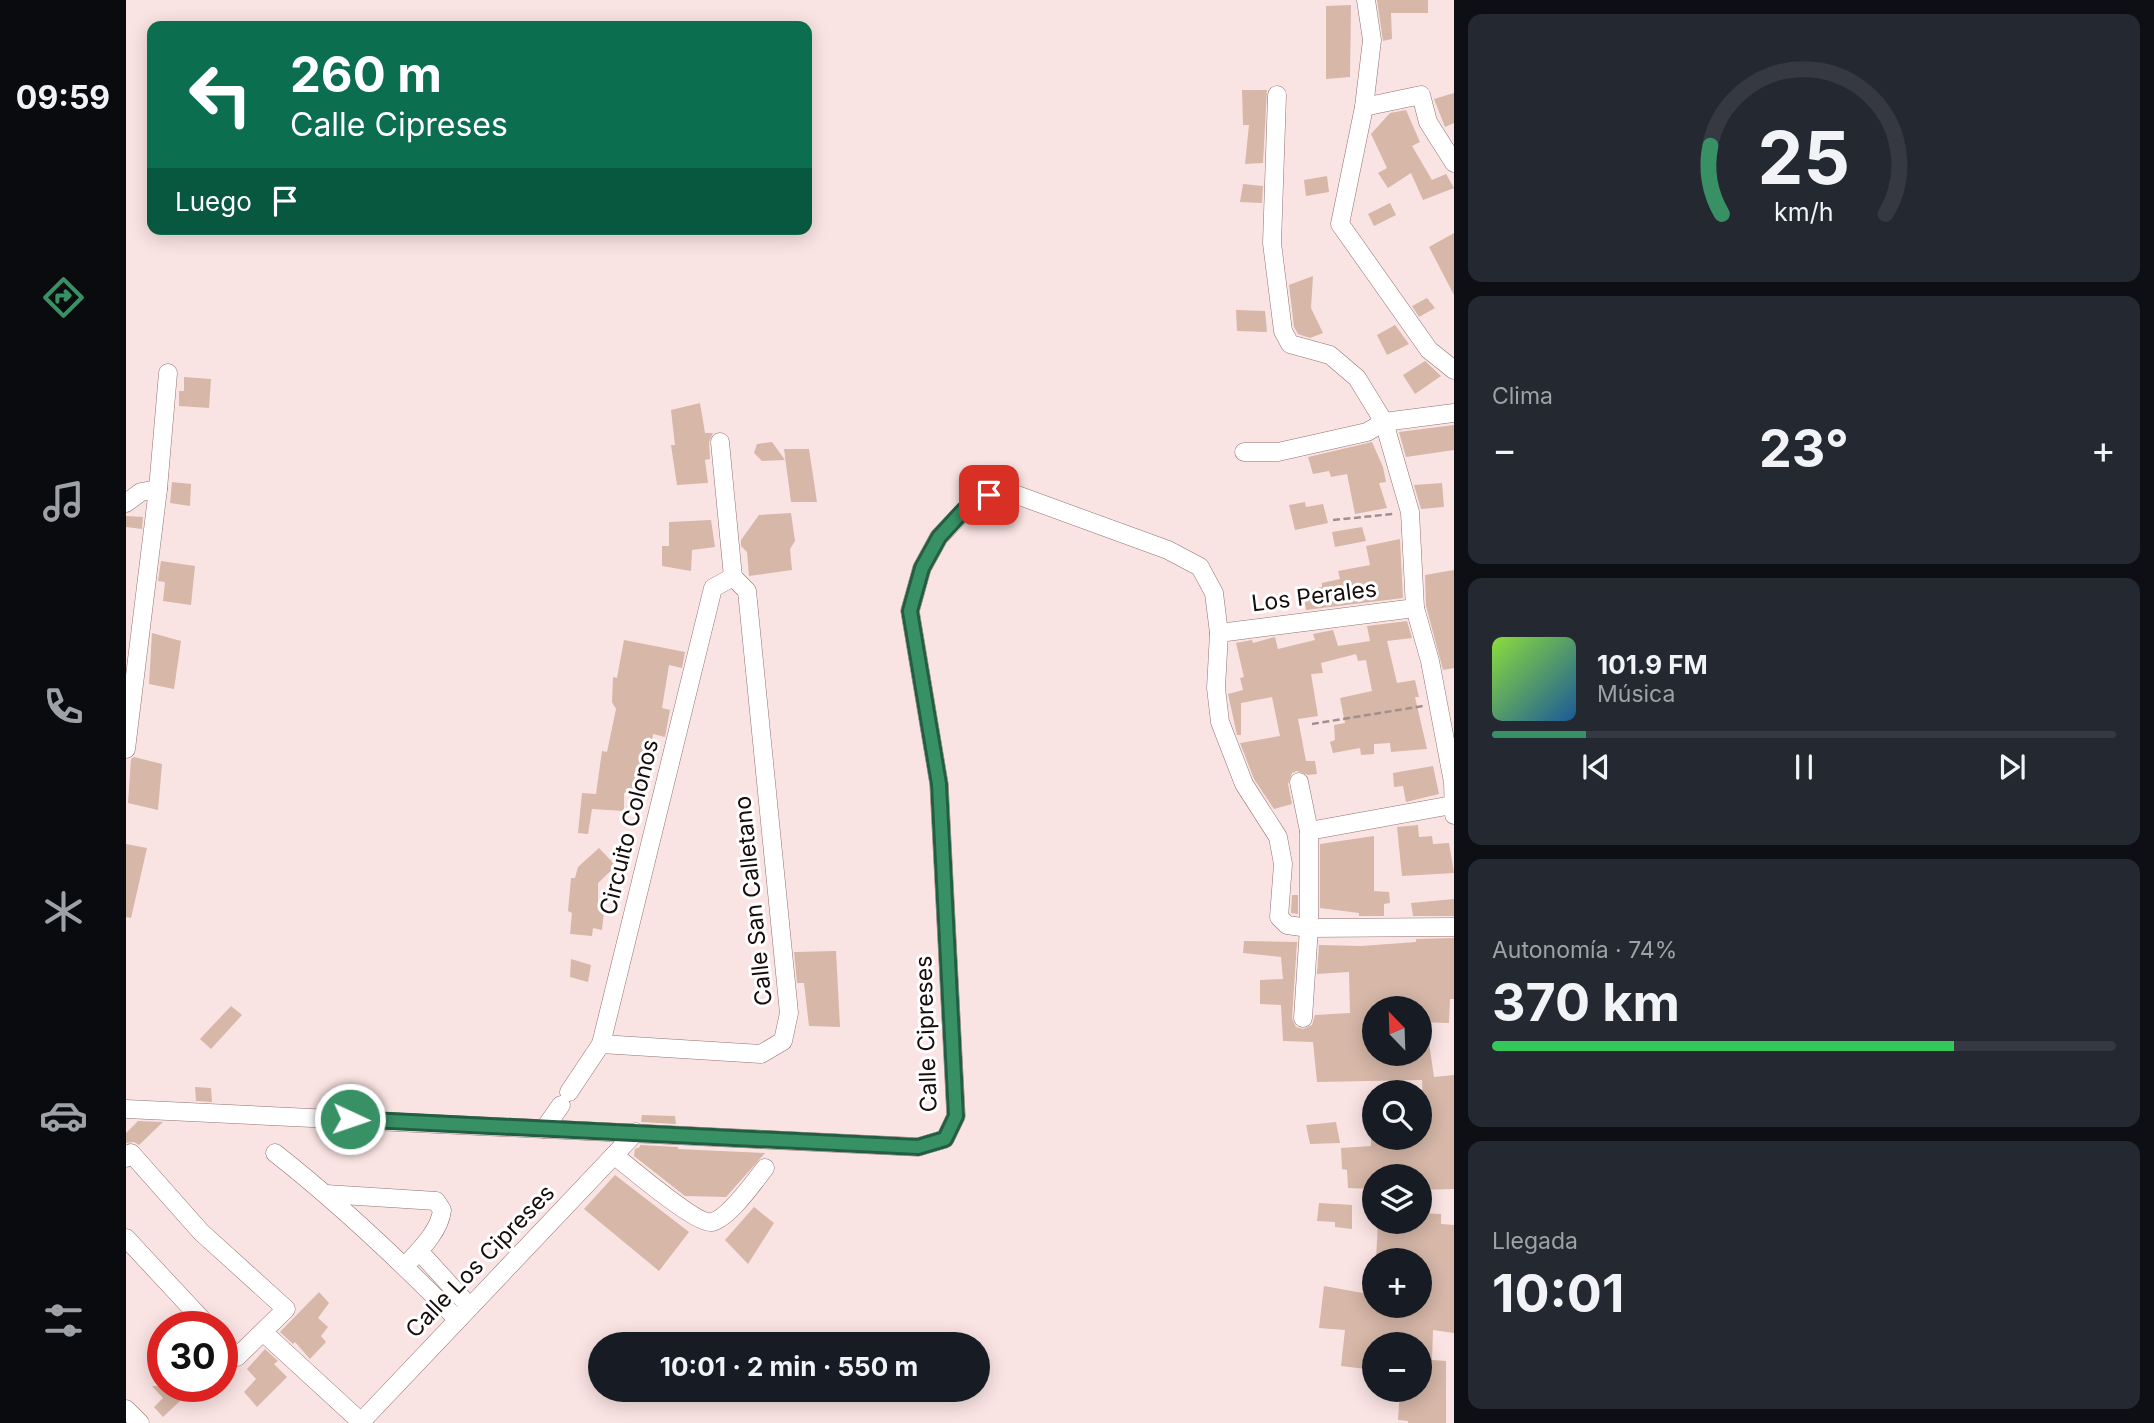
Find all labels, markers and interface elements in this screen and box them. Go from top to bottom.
text: 260 m [290,45,442,104]
icon: left [175,49,266,140]
text: 09:59 [16,78,110,117]
text: Calle Cipreses [290,105,508,144]
text: 25 [1758,113,1850,202]
icon: arrive [266,182,304,220]
text: Luego [175,186,252,217]
text: km/h [1774,197,1834,227]
icon: directions [39,273,88,322]
text: Clima [1492,382,1553,410]
text: 23° [1759,417,1849,480]
text: − [1492,426,1517,472]
text: + [2091,426,2116,472]
pin [959,465,1019,525]
icon: arrive [970,476,1008,514]
icon: music [39,477,88,526]
street label: Los Perales [1250,574,1378,618]
text: 101.9 FM [1597,649,1708,680]
text: Música [1597,680,1675,708]
icon: phone [39,682,88,731]
street label: Circuito Colonos [594,736,664,918]
icon: previous [1577,748,1615,786]
icon: pause [1785,748,1823,786]
icon: next [1993,748,2031,786]
street label: Calle San Calletano [728,795,778,1007]
icon: climate [39,887,88,936]
text: Autonomía · 74% [1492,936,1677,964]
street label: Calle Cipreses [909,955,943,1113]
text: 370 km [1492,971,1680,1034]
north arrow [1362,996,1432,1066]
map controls [1362,996,1432,1402]
button: search [1362,1080,1432,1150]
position arrow [313,1082,387,1156]
icon: car [39,1091,88,1140]
button: layers [1362,1164,1432,1234]
street label: Calle Los Cipreses [400,1179,560,1343]
text: Llegada [1492,1227,1578,1255]
button: + [1362,1248,1432,1318]
text: 10:01 [1492,1262,1624,1325]
icon: filters [39,1296,88,1345]
speed limit sign: 30 [147,1311,238,1402]
button: − [1362,1332,1432,1402]
text: 10:01 · 2 min · 550 m [660,1351,918,1382]

